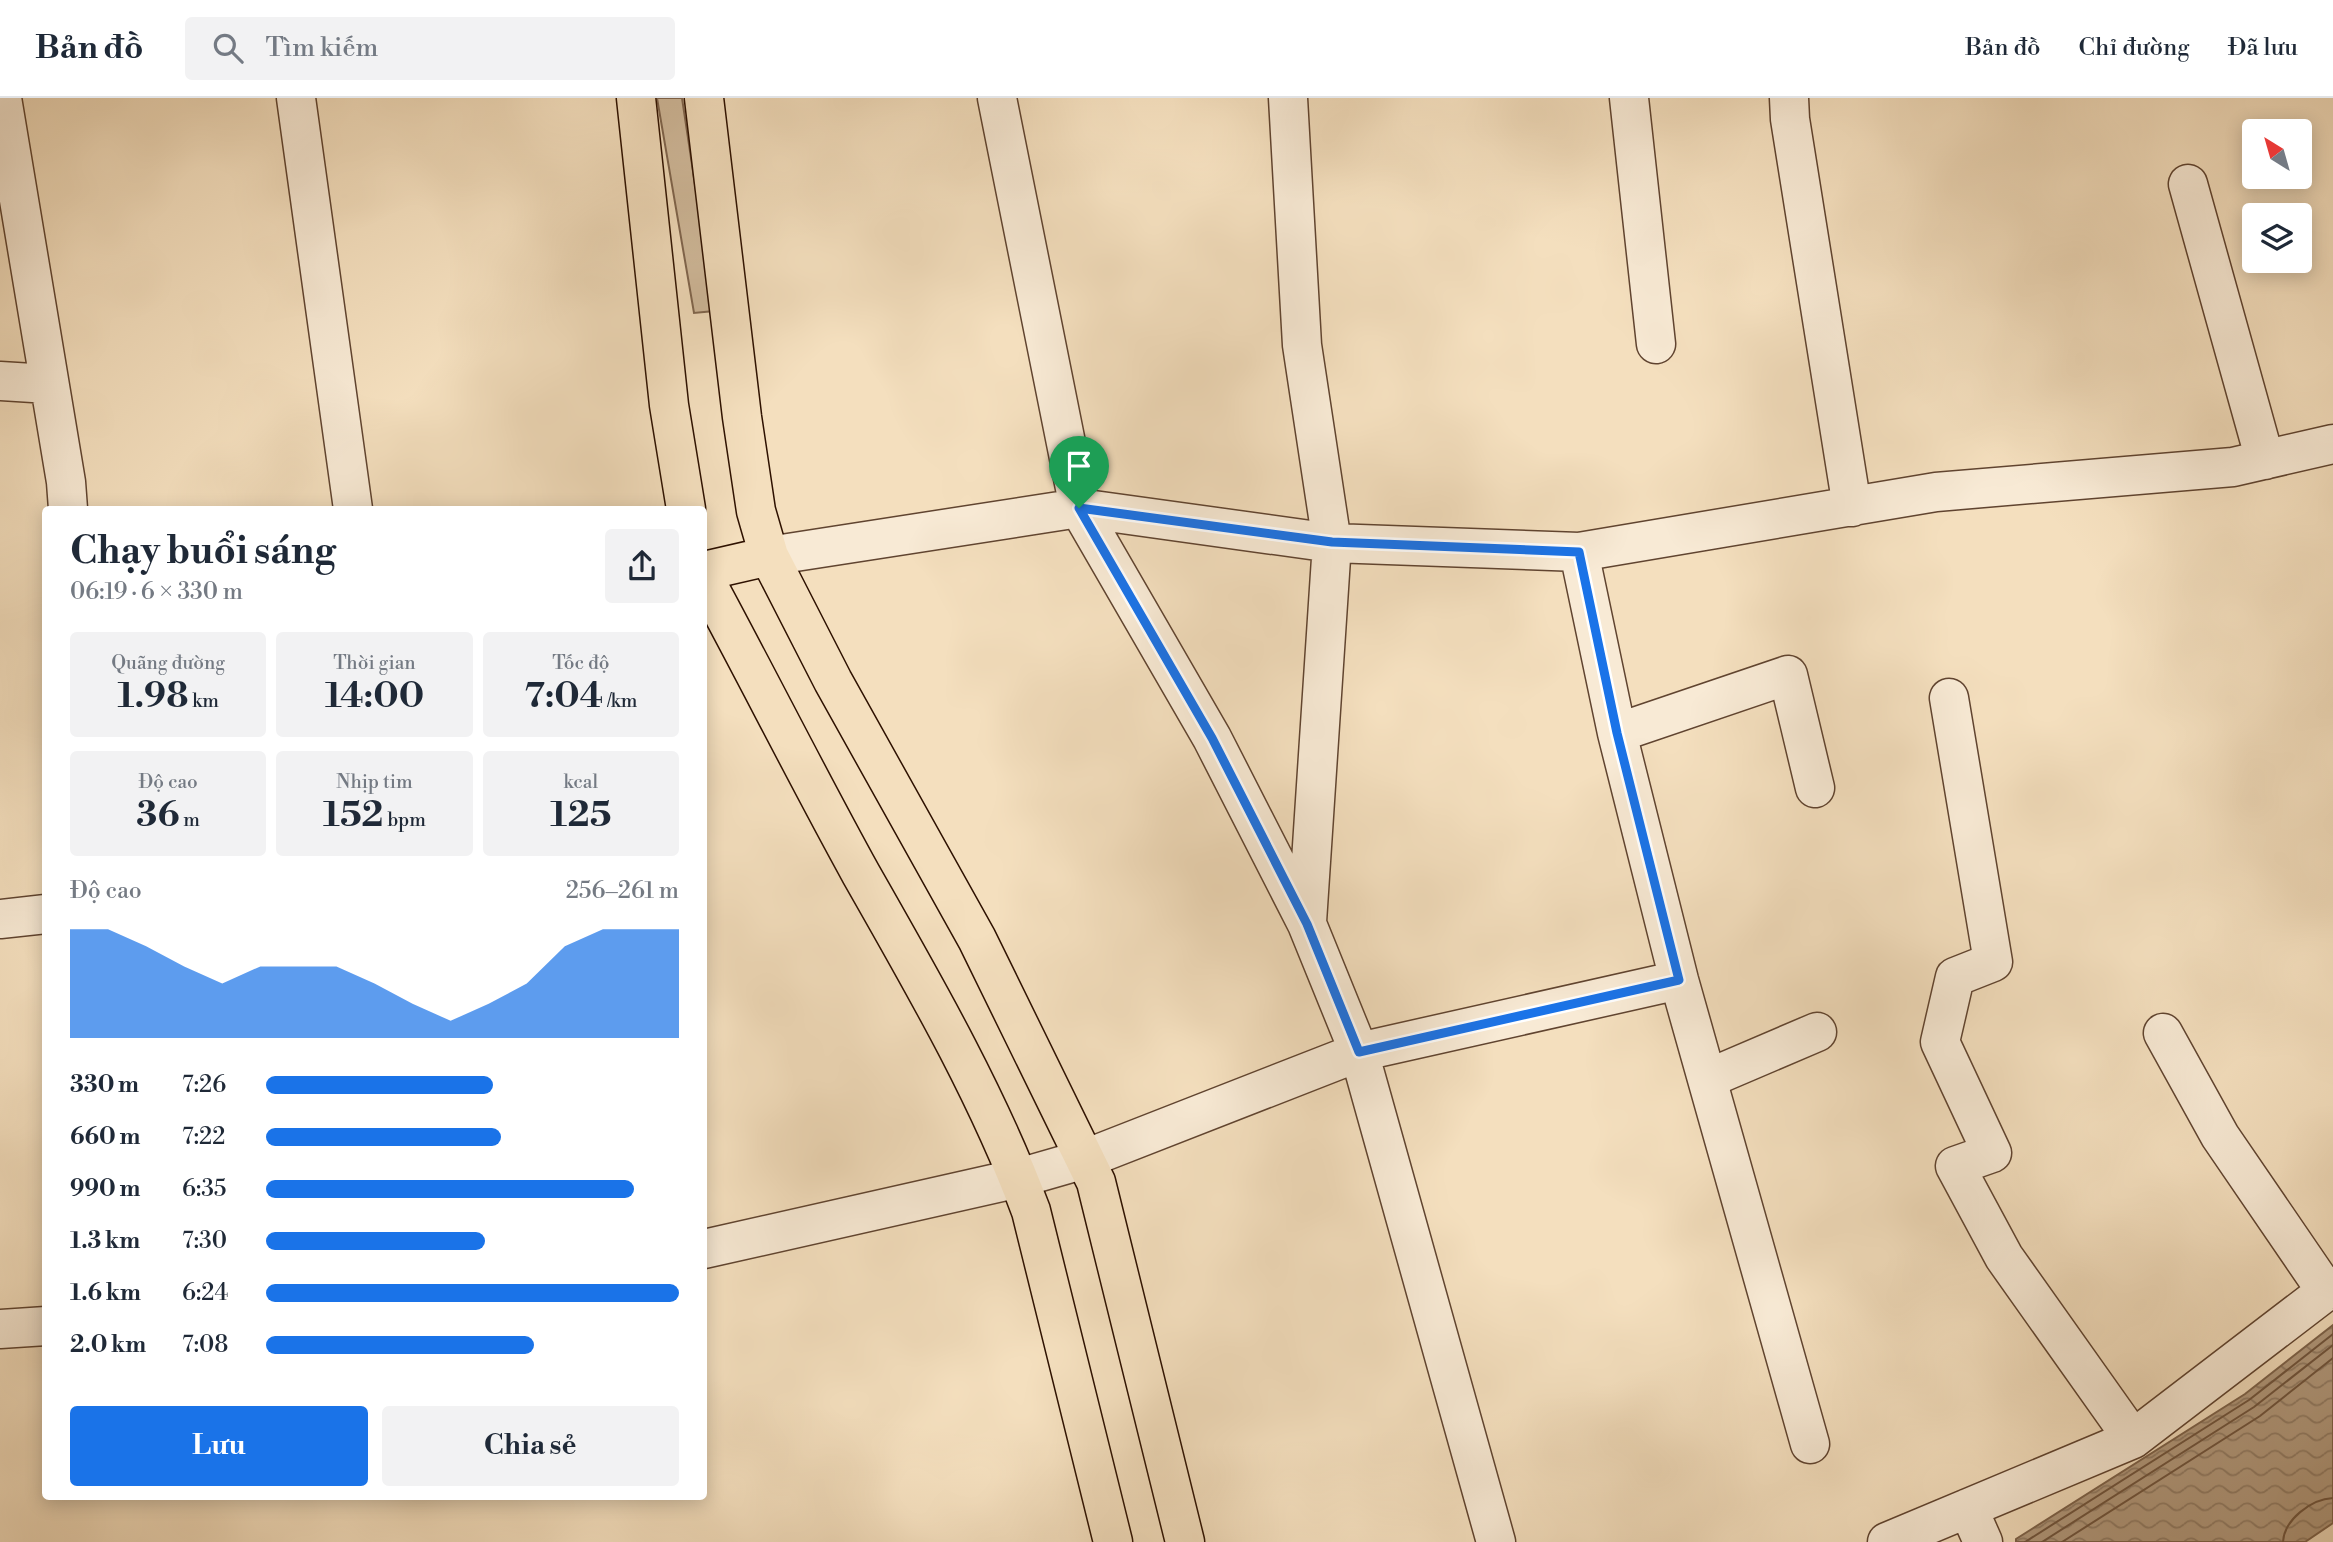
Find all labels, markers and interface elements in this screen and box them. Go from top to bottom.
search box [185,17,675,80]
text: Bản đồ [35,28,143,69]
icon: search [209,29,247,67]
text: Tìm kiếm [265,32,378,64]
text: Bản đồ [1965,33,2041,63]
text: Chỉ đường [2079,33,2190,63]
text: Đã lưu [2228,33,2298,63]
north arrow [2242,119,2312,189]
map controls [2242,119,2312,273]
button: layers [2242,203,2312,273]
pin [1049,436,1109,508]
icon: arrive [1060,447,1098,485]
text: Chạy buổi sáng [70,528,336,575]
button: share [605,529,679,603]
text: 06:19 · 6 × 330 m [70,578,243,606]
text: Quãng đường [111,651,225,675]
text: Thời gian [333,651,416,675]
text: Tốc độ [552,651,609,675]
text: 1.98 [117,675,188,718]
text: 14:00 [325,675,424,718]
text: 7:04 [524,675,603,718]
text: km [188,689,219,713]
text: /km [603,689,637,713]
text: Độ cao [139,770,198,794]
text: Nhịp tim [336,770,413,794]
text: kcal [564,770,598,794]
text: 36 [136,794,179,837]
text: 152 [323,794,384,837]
text: 125 [550,794,611,837]
text: m [179,808,200,832]
text: bpm [384,808,426,832]
text: Độ cao [70,877,142,905]
text: 256–261 m [566,877,679,905]
text: 330 m [70,1071,139,1099]
text: 7:26 [182,1071,226,1099]
text: 660 m [70,1123,140,1151]
text: 7:22 [182,1123,225,1151]
text: 990 m [70,1175,140,1203]
text: 6:35 [182,1175,227,1203]
text: 1.3 km [70,1227,140,1255]
text: 7:30 [182,1227,227,1255]
text: 1.6 km [70,1279,141,1307]
text: 6:24 [182,1279,228,1307]
text: 2.0 km [70,1331,146,1359]
text: 7:08 [182,1331,228,1359]
button: Lưu [70,1406,368,1486]
button: Chia sẻ [382,1406,679,1486]

